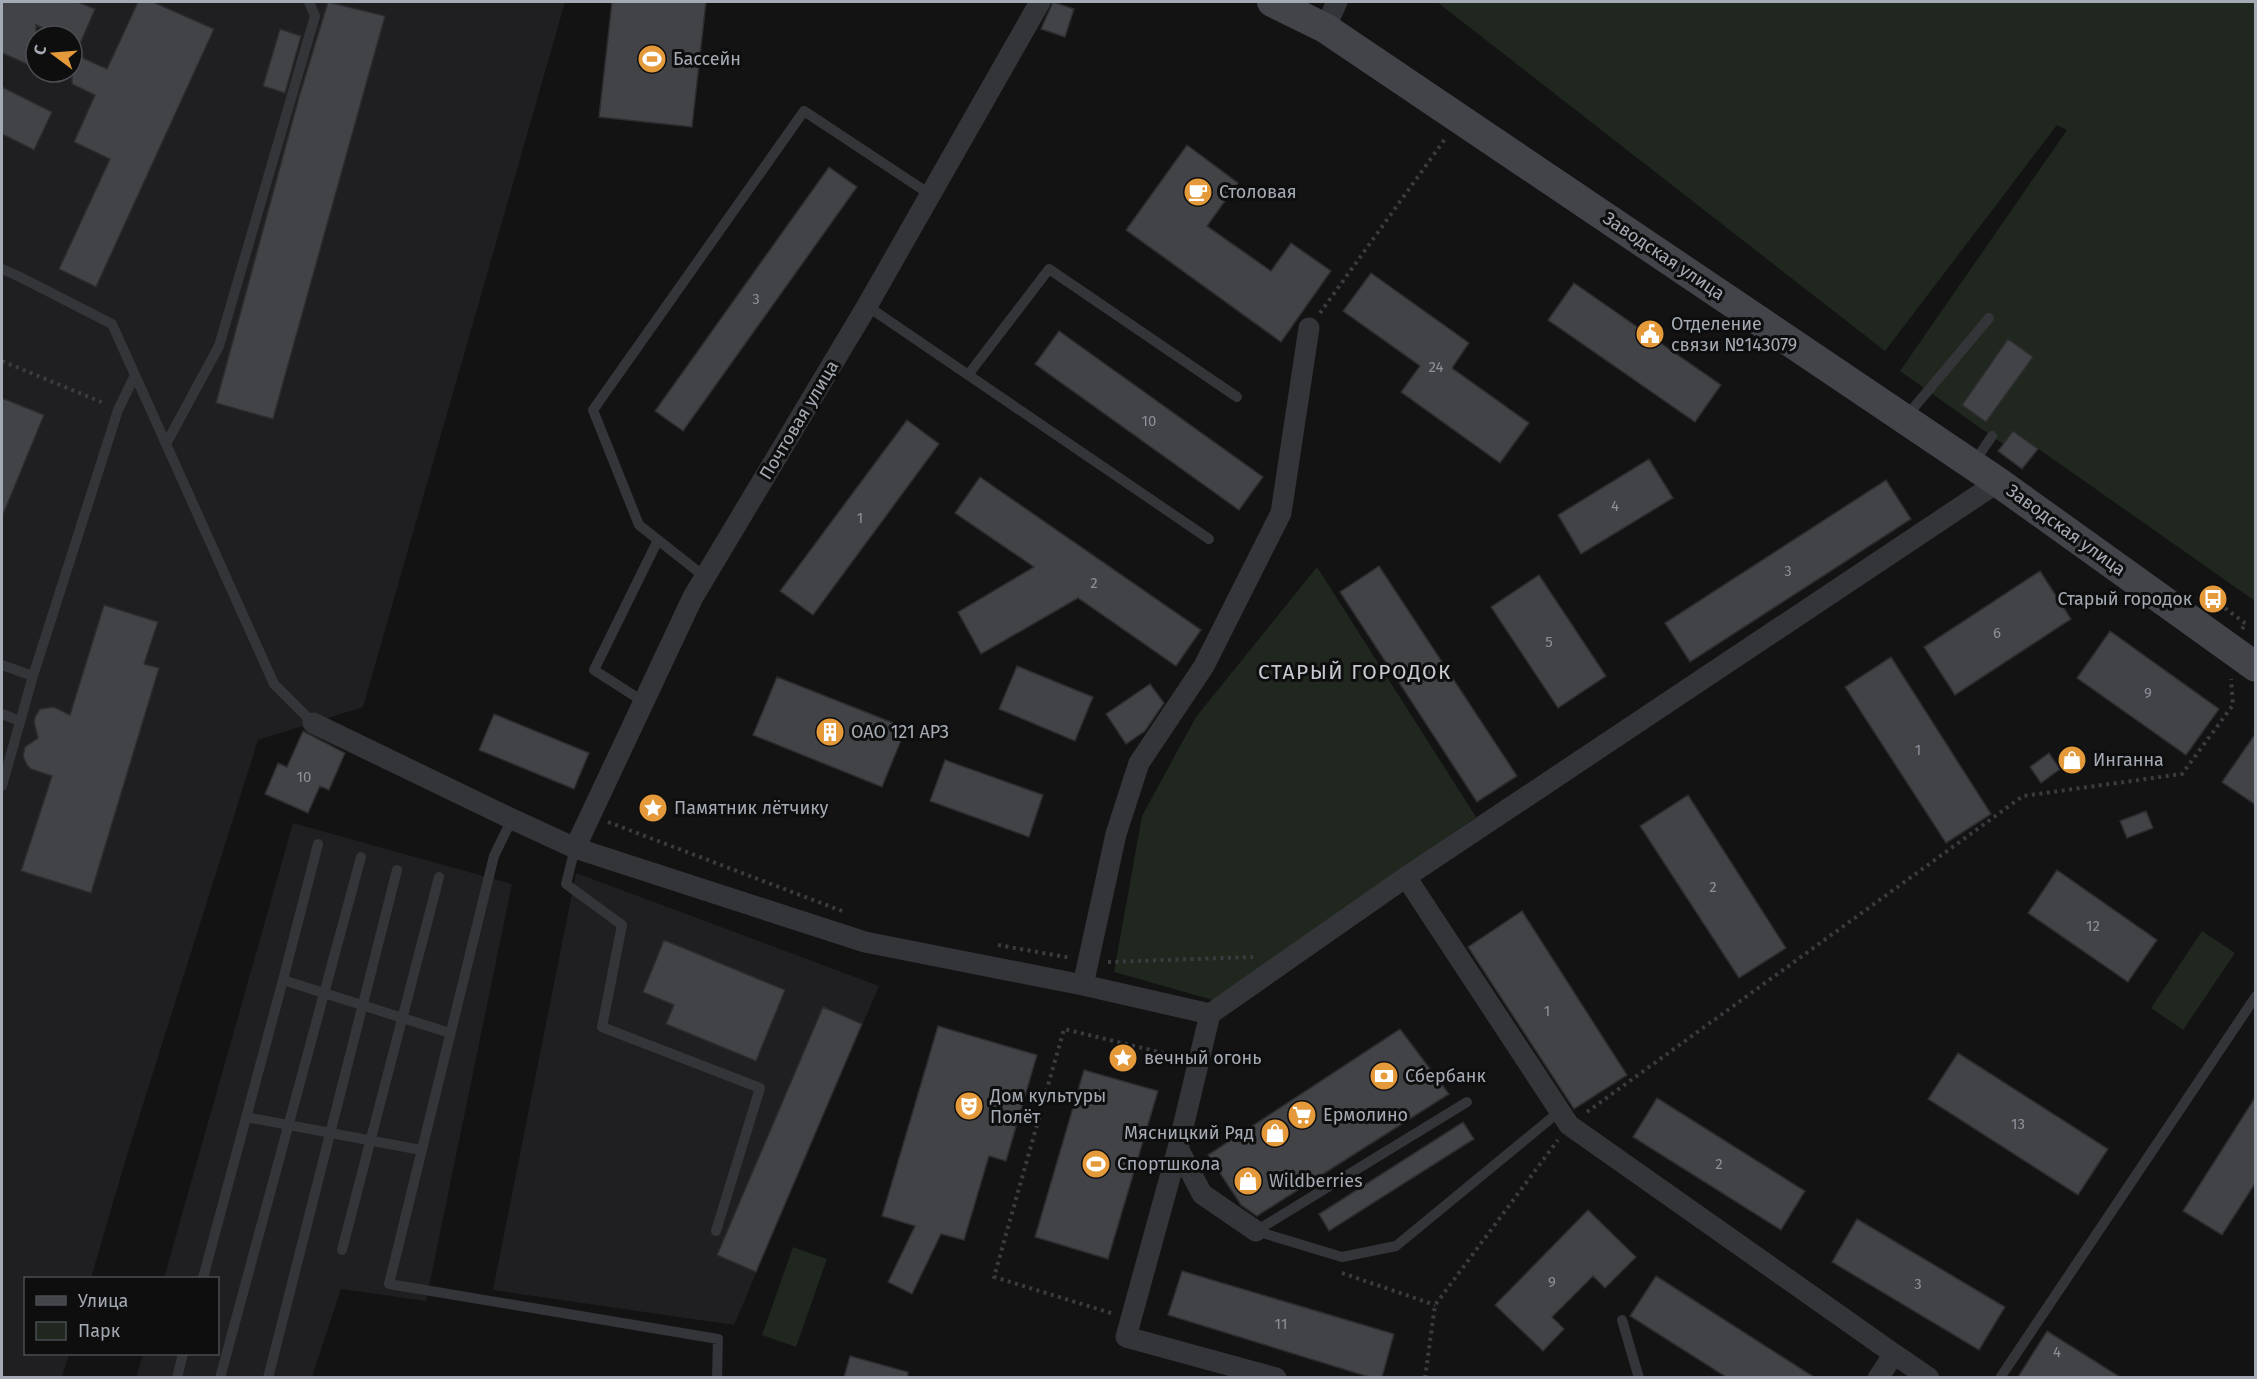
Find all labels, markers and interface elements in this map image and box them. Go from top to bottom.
north arrow [24,24,84,84]
text: С [30,42,51,57]
sports icon: Бассейн [636,43,668,75]
place label: Бассейн [673,48,741,70]
cafe icon: Столовая [1182,176,1214,208]
place label: Столовая [1219,181,1297,203]
street label: Заводская улица [1599,207,1729,305]
house number: 3 [752,290,760,308]
place label: Отделение связи №143079 [1671,313,1797,356]
public building icon: Отделение связи №143079 [1634,318,1666,350]
street label: Почтовая улица [755,356,843,484]
house number: 24 [1428,358,1444,376]
house number: 10 [1142,412,1156,430]
street label: Заводская улица [2002,479,2130,581]
house number: 4 [1611,497,1619,515]
house number: 1 [857,509,863,527]
house number: 3 [1784,562,1792,580]
house number: 2 [1090,574,1098,592]
bus stop icon: Старый городок [2197,583,2229,615]
place label: Старый городок [2057,588,2193,610]
house number: 6 [1993,624,2001,642]
house number: 5 [1545,633,1553,651]
district label: СТАРЫЙ ГОРОДОК [1258,659,1452,685]
house number: 9 [2144,684,2152,702]
building icon: OAO 121 АРЗ [814,716,846,748]
place label: OAO 121 АРЗ [851,721,949,743]
house number: 1 [1915,741,1921,759]
shop icon: Инганна [2056,744,2088,776]
place label: Инганна [2093,749,2164,771]
house number: 10 [297,768,311,786]
place icon: Памятник лётчику [637,792,669,824]
place label: Памятник лётчику [674,797,829,819]
house number: 2 [1709,878,1717,896]
house number: 12 [2086,917,2100,935]
house number: 1 [1544,1002,1550,1020]
place icon: вечный огонь [1107,1042,1139,1074]
place label: вечный огонь [1144,1047,1262,1069]
bank icon: Сбербанк [1368,1060,1400,1092]
place label: Сбербанк [1405,1065,1486,1087]
place label: Дом культуры Полёт [989,1085,1106,1128]
theatre icon: Дом культуры Полёт [953,1090,985,1122]
supermarket icon: Ермолино [1286,1099,1318,1131]
place label: Ермолино [1323,1104,1408,1126]
house number: 13 [2011,1115,2025,1133]
shop icon: Мясницкий Ряд [1259,1117,1291,1149]
place label: Мясницкий Ряд [1124,1122,1254,1144]
sports icon: Спортшкола [1080,1148,1112,1180]
place label: Спортшкола [1117,1153,1220,1175]
house number: 2 [1715,1155,1723,1173]
shop icon: Wildberries [1232,1165,1264,1197]
place label: Wildberries [1269,1170,1363,1192]
house number: 9 [1548,1273,1556,1291]
house number: 3 [1914,1275,1922,1293]
legend [24,1277,219,1355]
text: Улица [78,1290,128,1312]
house number: 11 [1275,1315,1287,1333]
text: Парк [78,1320,121,1342]
house number: 4 [2053,1343,2061,1361]

